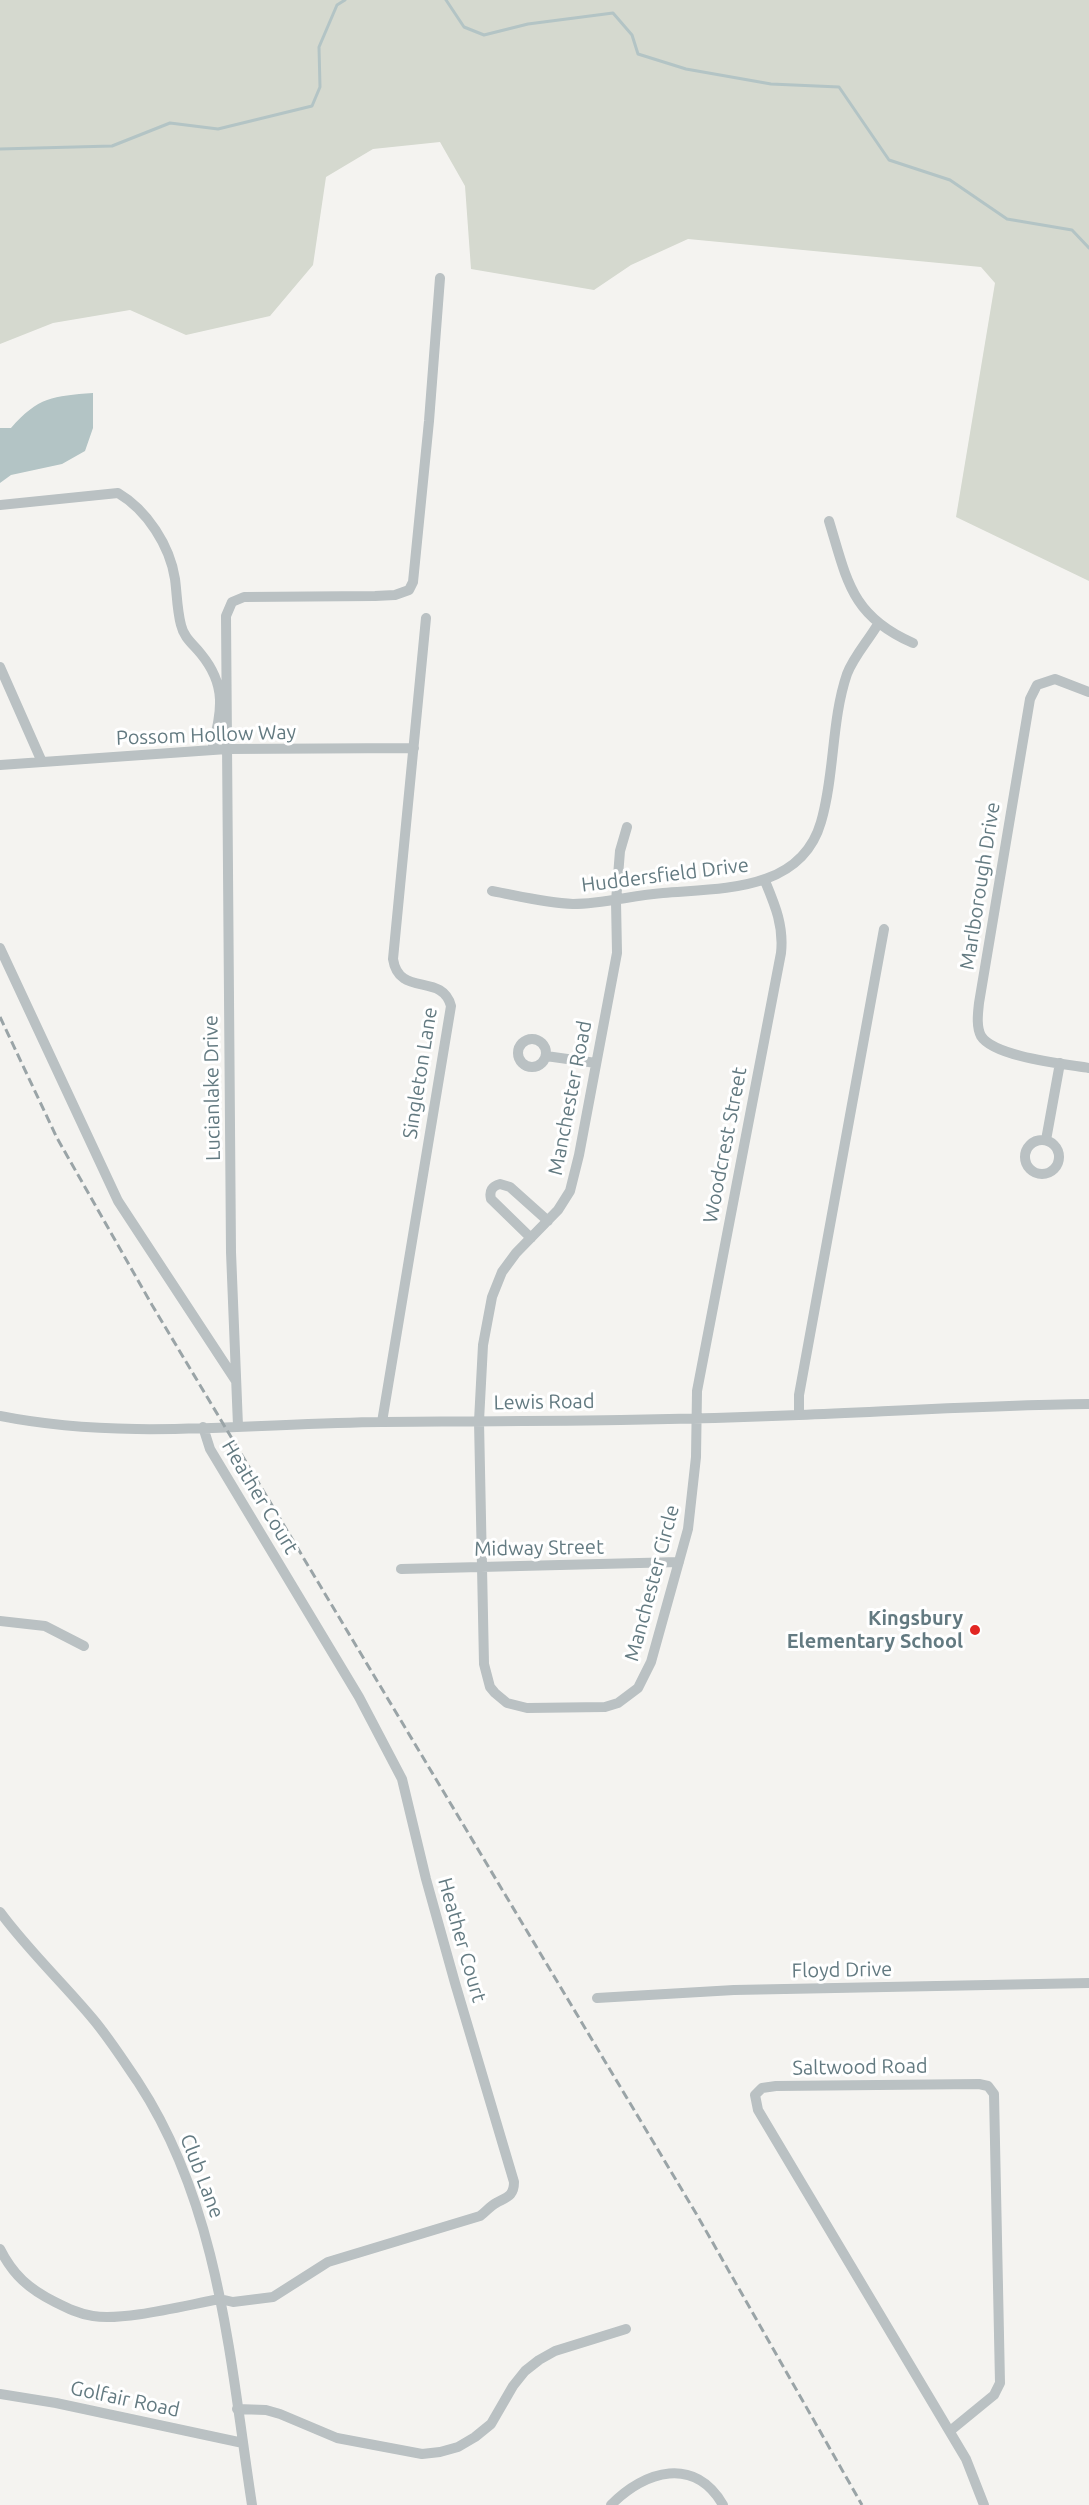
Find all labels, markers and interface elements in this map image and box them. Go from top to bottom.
street label: Possom Hollow Way [116,720,296,750]
street label: Marlborough Drive [955,800,1005,972]
street label: Huddersfield Drive [580,853,750,897]
street label: Singleton Lane [398,1005,442,1141]
street label: Lucianlake Drive [199,1015,225,1161]
street label: Manchester Road [543,1019,597,1177]
street label: Woodcrest Street [698,1065,752,1225]
street label: Lewis Road [493,1389,595,1415]
street label: Heather Court [217,1436,303,1558]
street label: Manchester Circle [620,1502,684,1664]
street label: Midway Street [474,1535,604,1561]
place label: Kingsbury Elementary School [787,1606,963,1653]
marker: Kingsbury Elementary School [968,1623,982,1637]
street label: Heather Court [433,1875,491,2005]
street label: Floyd Drive [792,1957,892,1983]
street label: Saltwood Road [792,2054,928,2080]
street label: Club Lane [175,2131,229,2221]
street label: Golfair Road [68,2376,182,2422]

